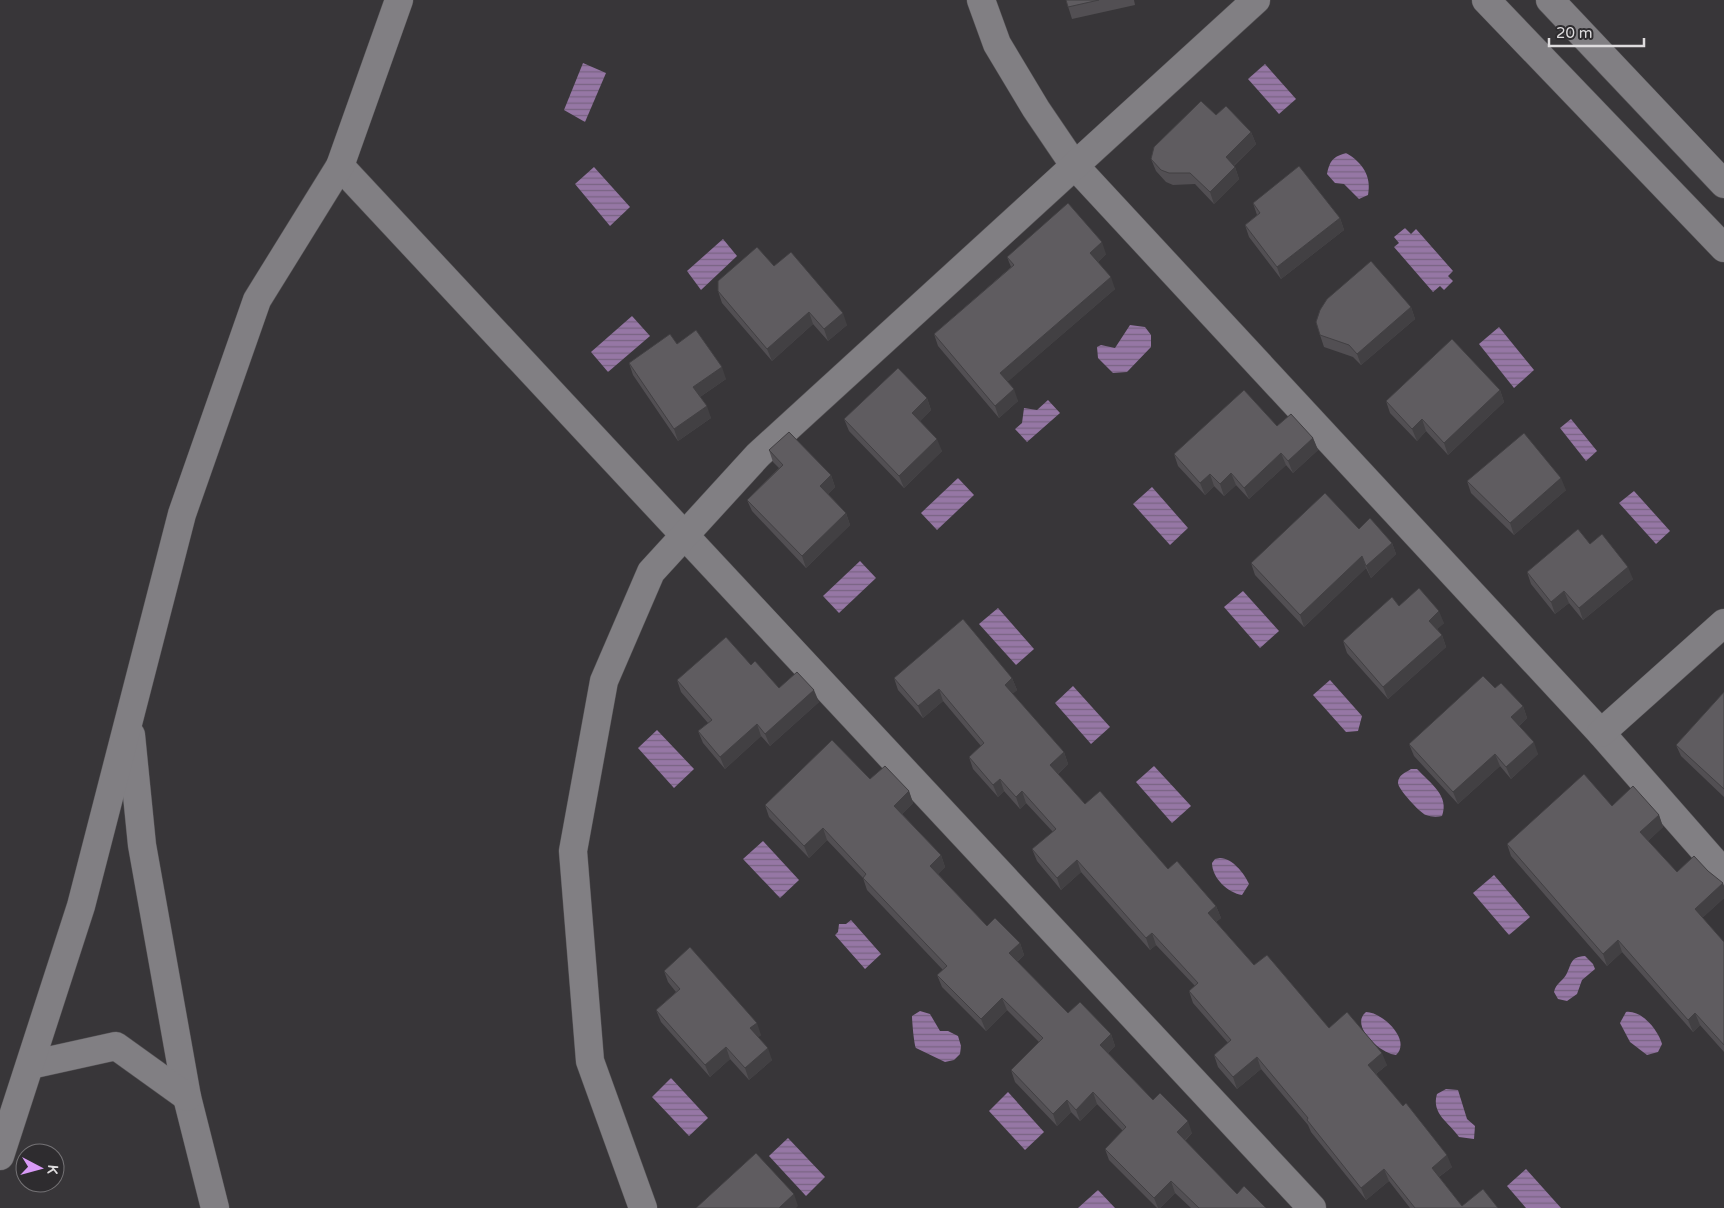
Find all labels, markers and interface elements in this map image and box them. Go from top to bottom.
scale bar [1549,15,1644,47]
text: 20 m [1556,24,1593,42]
north arrow [15,1143,65,1193]
text: K [43,1164,61,1175]

